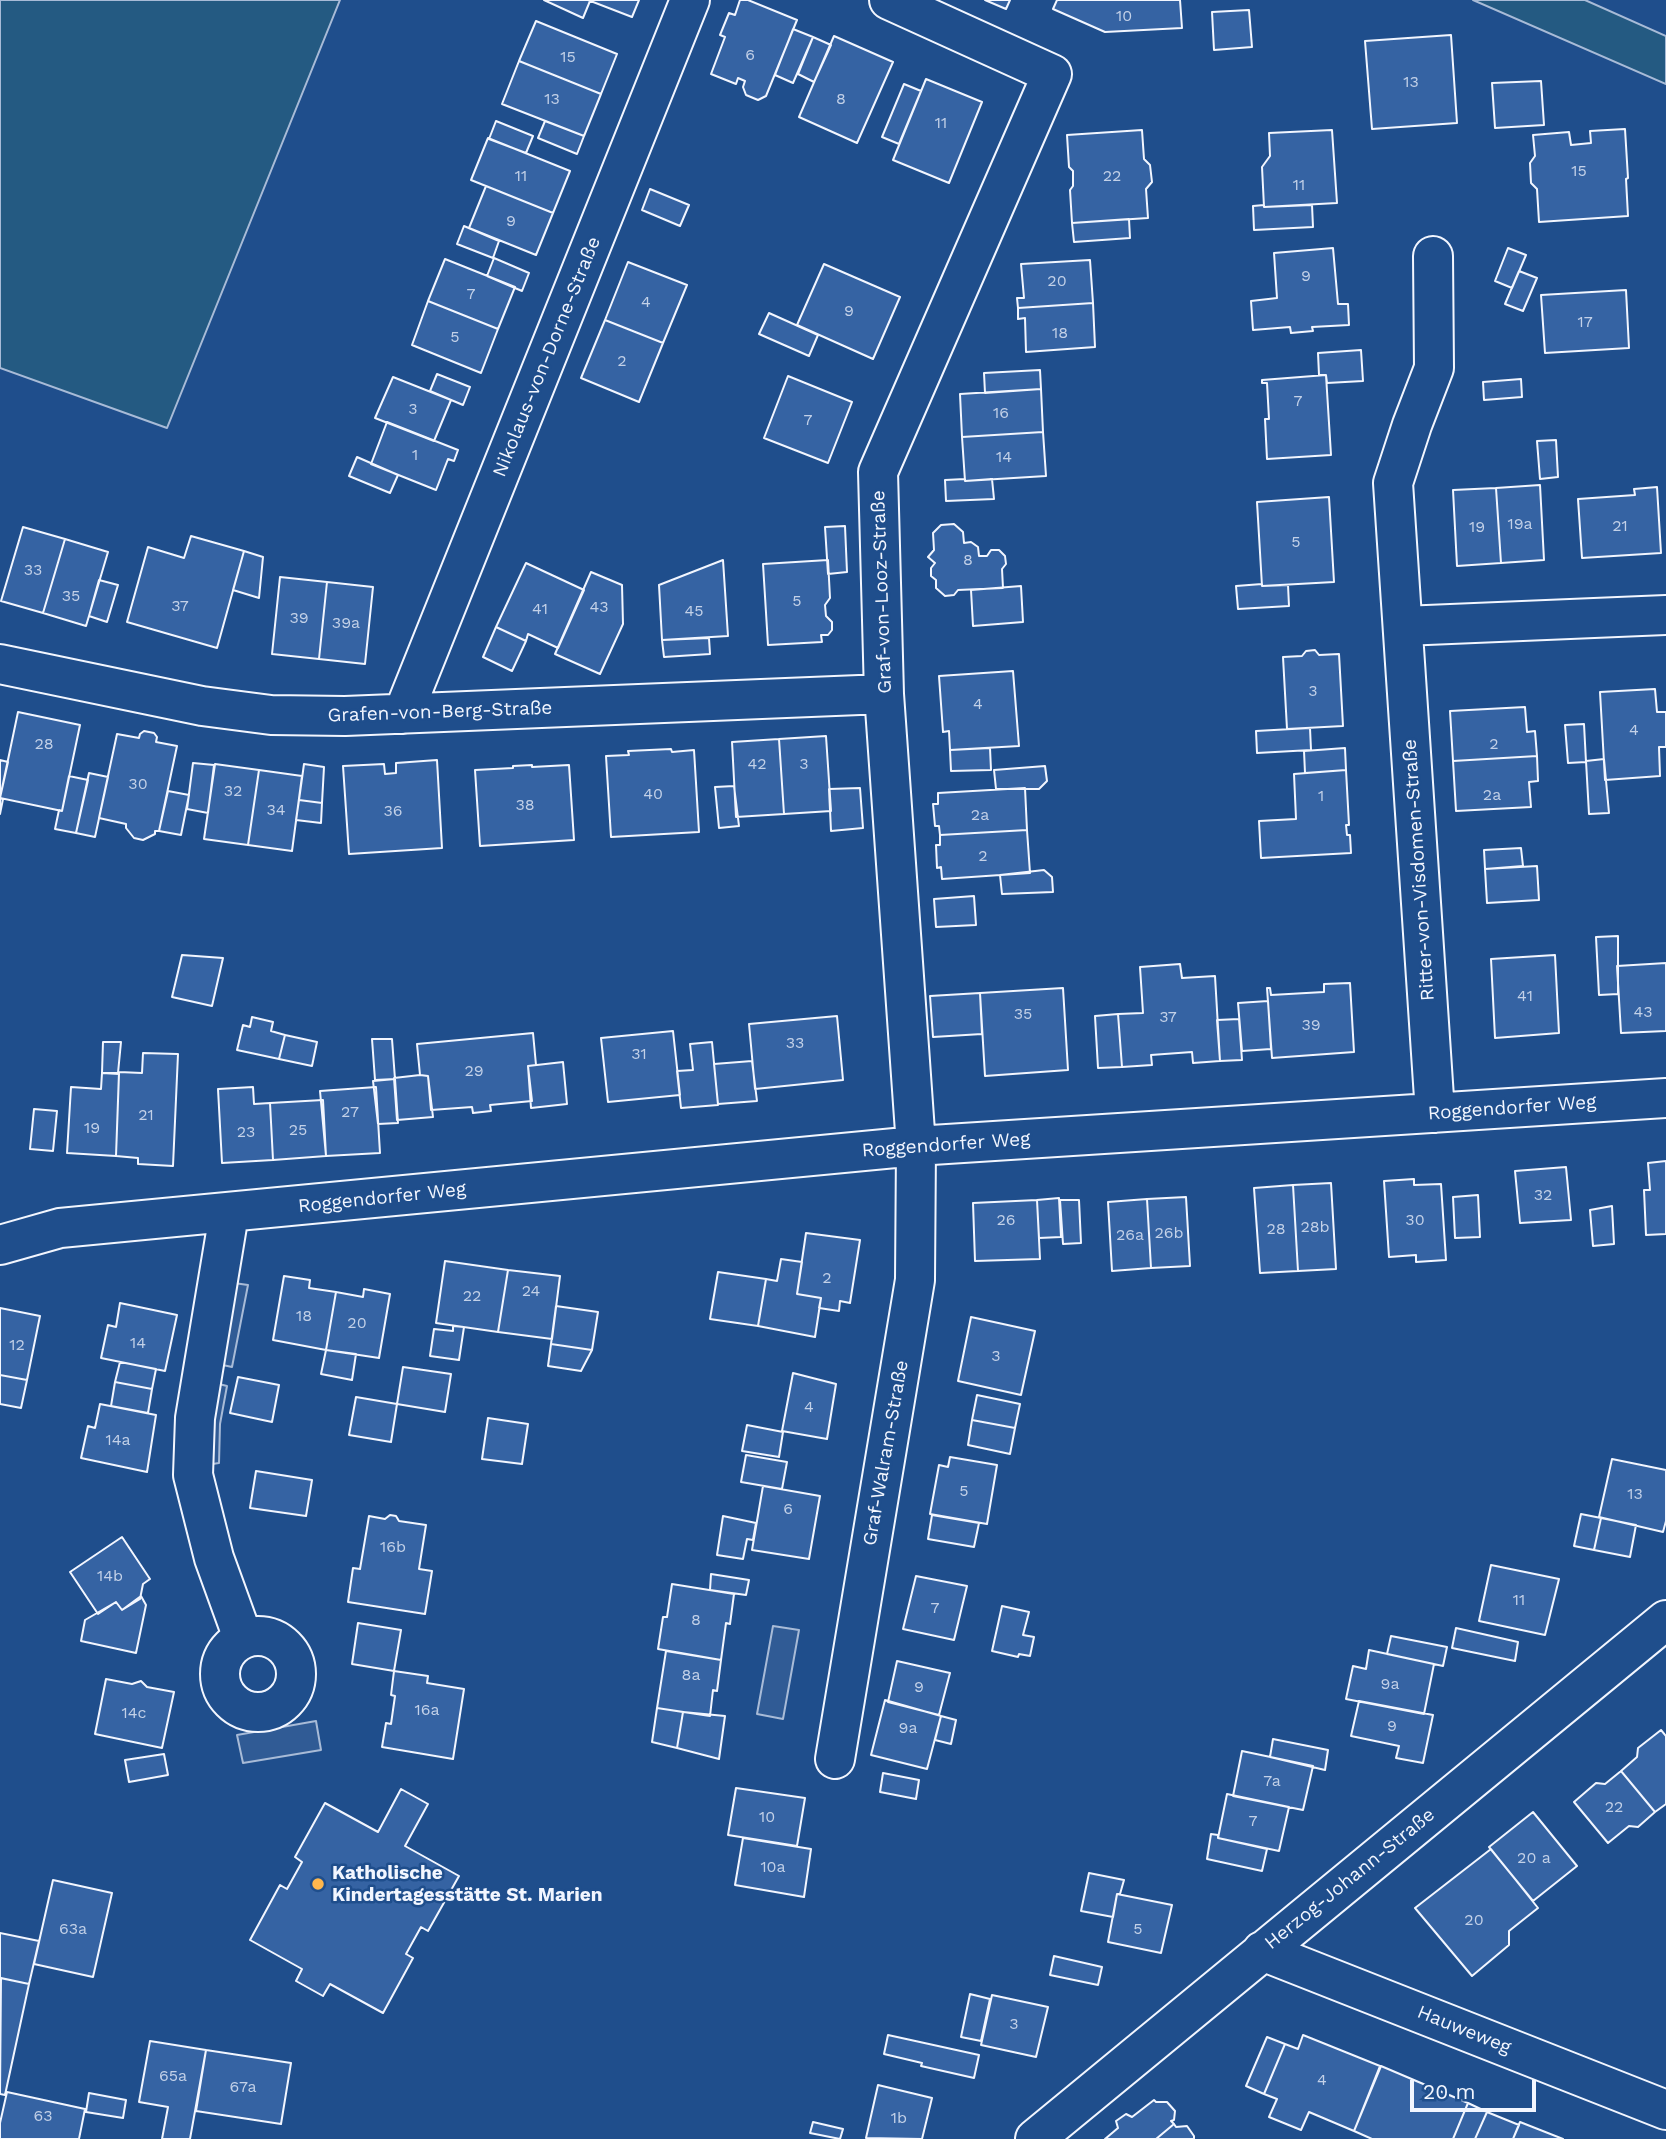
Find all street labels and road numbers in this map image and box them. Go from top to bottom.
street label: Nikolaus-von-Dorne-Straße [488,234,606,480]
street label: Graf-von-Looz-Straße [867,490,897,694]
street label: Grafen-von-Berg-Straße [327,697,553,727]
street label: Ritter-von-Visdomen-Straße [1398,738,1440,1002]
street label: Roggendorfer Weg [1427,1091,1597,1125]
street label: Roggendorfer Weg [861,1128,1031,1162]
street label: Roggendorfer Weg [297,1178,467,1218]
street label: Graf-Walram-Straße [858,1358,914,1548]
street label: Herzog-Johann-Straße [1260,1803,1440,1955]
street label: Hauweweg [1414,2001,1514,2059]

